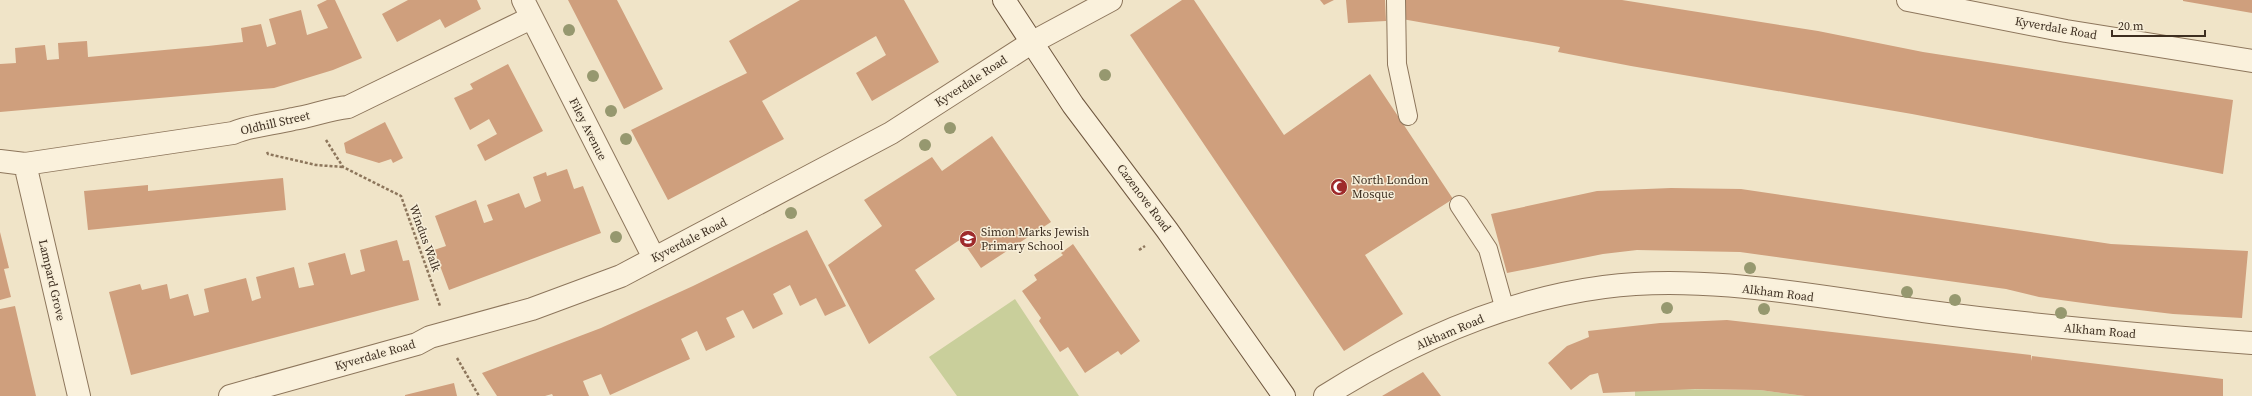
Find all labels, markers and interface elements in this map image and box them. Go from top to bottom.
scale bar [2112,12,2205,38]
street label: Kyverdale Road [2014,13,2098,43]
text: 20 m [2118,18,2144,34]
street label: Kyverdale Road [932,52,1010,110]
street label: Filey Avenue [565,95,611,163]
street label: Oldhill Street [239,107,311,139]
street label: Cazenove Road [1113,161,1175,235]
place label: North London Mosque [1352,172,1428,202]
mosque icon: North London Mosque [1329,177,1349,197]
street label: Windus Walk [405,202,445,274]
street label: Kyverdale Road [648,214,730,266]
place label: Simon Marks Jewish Primary School [981,224,1090,254]
school or university icon: Simon Marks Jewish Primary School [958,229,978,249]
street label: Lampard Grove [35,238,69,322]
street label: Alkham Road [1741,281,1815,305]
street label: Alkham Road [1414,310,1487,353]
street label: Alkham Road [2063,320,2137,342]
street label: Kyverdale Road [333,336,417,374]

